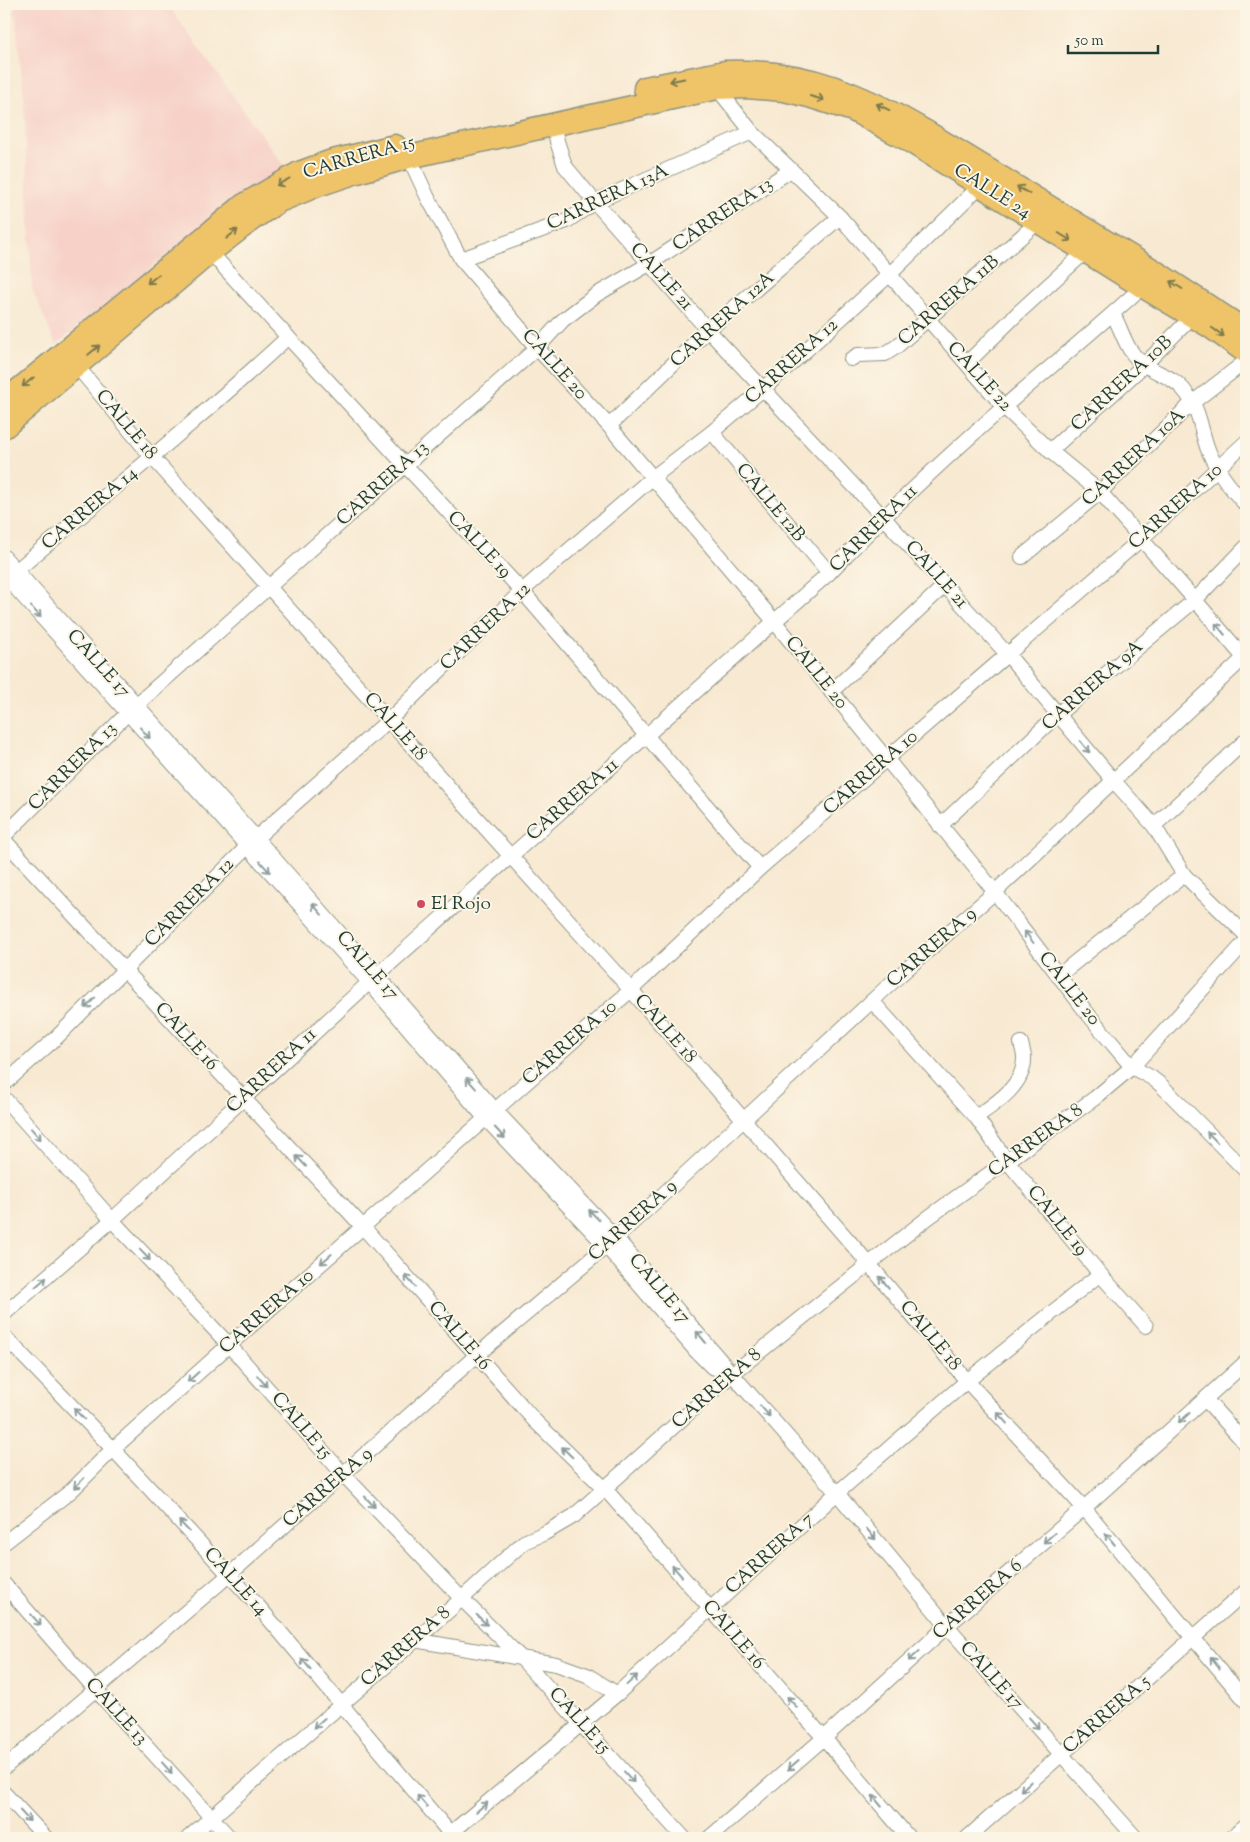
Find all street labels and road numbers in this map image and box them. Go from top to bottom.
street label: CARRERA 15 [300,129,418,187]
street label: CARRERA 13A [543,158,674,238]
street label: CALLE 24 [948,158,1036,227]
street label: CARRERA 13 [667,171,779,259]
street label: CALLE 21 [623,237,699,318]
street label: CARRERA 11B [892,249,1006,353]
street label: CARRERA 12A [665,265,782,374]
street label: CARRERA 12 [739,313,845,411]
street label: CALLE 20 [515,324,593,406]
street label: CARRERA 10B [1065,330,1179,438]
street label: CALLE 22 [940,336,1018,418]
street label: CALLE 18 [89,384,163,466]
street label: CARRERA 10A [1078,404,1190,512]
street label: CARRERA 13 [331,435,435,533]
street label: CALLE 12B [729,458,811,548]
street label: CARRERA 10 [1124,459,1228,555]
street label: CARRERA 14 [36,461,144,557]
street label: CARRERA 11 [824,479,924,579]
street label: CALLE 19 [441,505,517,585]
street label: CALLE 21 [898,535,974,616]
street label: CARRERA 12 [434,577,538,677]
street label: CALLE 17 [60,624,137,705]
street label: CALLE 20 [778,631,854,715]
street label: CARRERA 9A [1036,634,1150,738]
street label: CALLE 18 [357,687,433,767]
street label: CARRERA 13 [22,716,124,818]
street label: CARRERA 10 [818,724,924,822]
street label: CARRERA 11 [521,752,626,848]
street label: CARRERA 12 [139,852,241,954]
street label: CARRERA 9 [881,901,983,995]
street label: CALLE 17 [329,925,405,1007]
street label: CALLE 20 [1031,946,1107,1032]
street label: CALLE 18 [627,988,703,1070]
street label: CARRERA 10 [517,994,623,1092]
street label: CALLE 16 [148,997,224,1077]
street label: CARRERA 11 [221,1022,324,1120]
street label: CARRERA 8 [983,1097,1089,1185]
street label: CARRERA 9 [583,1174,683,1268]
street label: CALLE 19 [1020,1180,1094,1262]
street label: CALLE 17 [622,1248,697,1330]
street label: CARRERA 10 [214,1263,320,1361]
street label: CALLE 16 [421,1295,497,1377]
street label: CALLE 18 [893,1295,967,1377]
street label: CARRERA 8 [666,1342,768,1436]
street label: CALLE 15 [264,1386,338,1466]
street label: CARRERA 9 [277,1441,379,1535]
street label: CARRERA 7 [720,1506,821,1601]
street label: CALLE 14 [197,1542,274,1623]
street label: CARRERA 6 [927,1553,1029,1647]
street label: CALLE 16 [695,1594,771,1676]
street label: CARRERA 8 [355,1600,457,1694]
street label: CALLE 17 [953,1636,1030,1717]
street label: CARRERA 5 [1057,1669,1157,1761]
street label: CALLE 13 [78,1672,154,1752]
street label: CALLE 15 [542,1682,617,1761]

